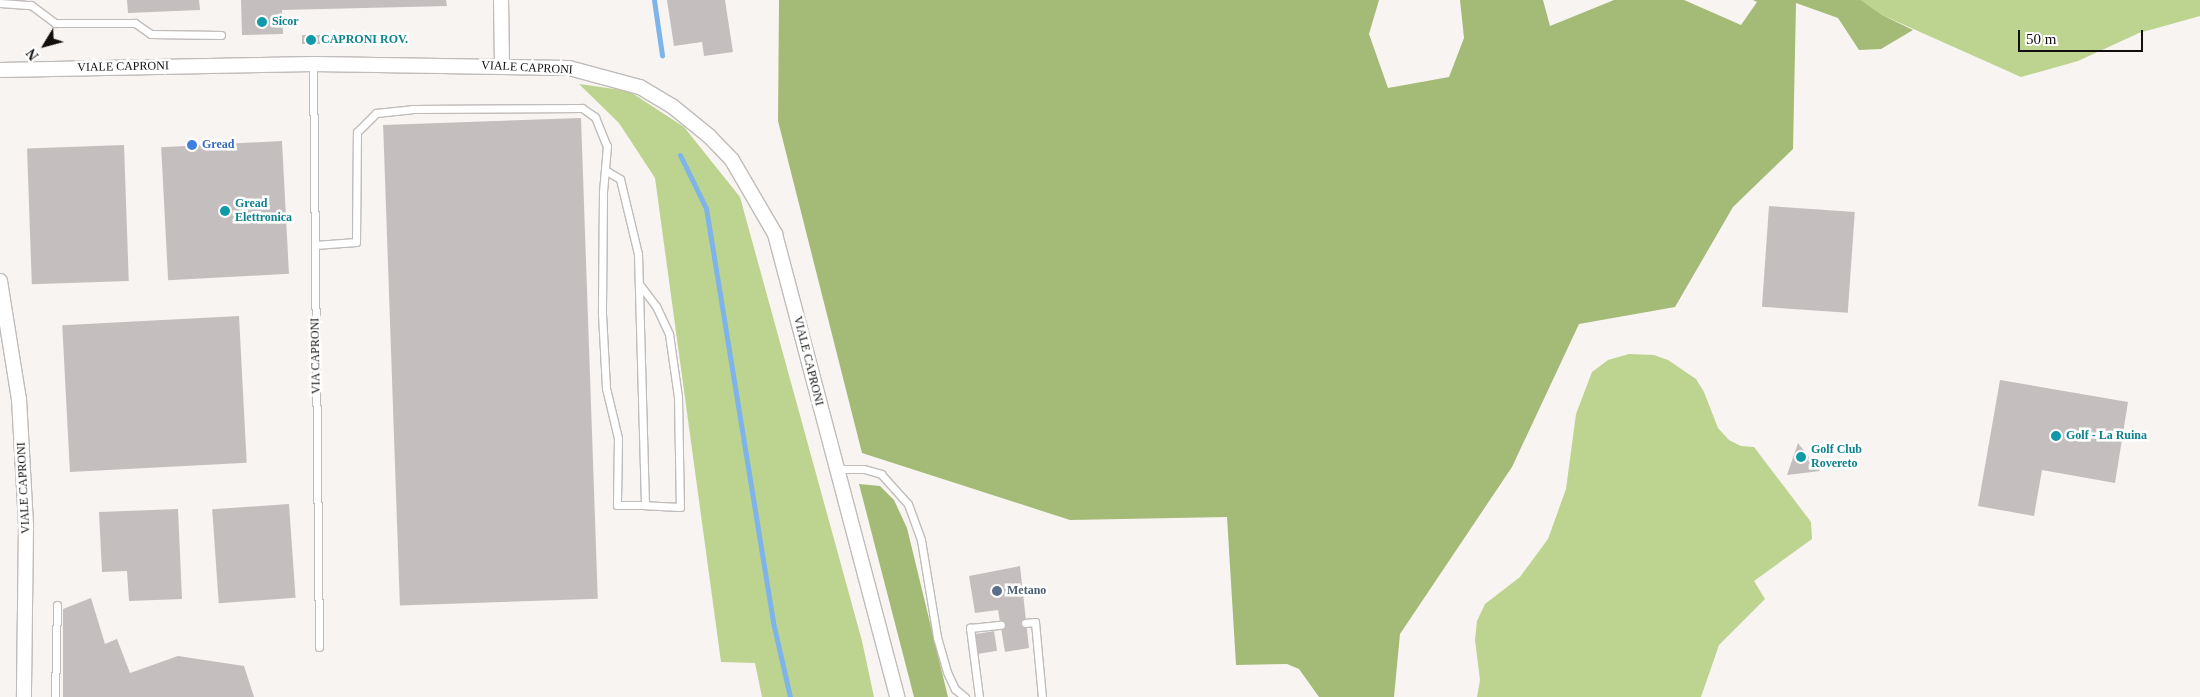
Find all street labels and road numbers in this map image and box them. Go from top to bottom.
street label: VIALE CAPRONI [481,58,573,78]
street label: VIALE CAPRONI [77,59,169,75]
street label: VIALE CAPRONI [790,315,826,407]
street label: VIA CAPRONI [308,317,324,395]
street label: VIALE CAPRONI [14,442,34,534]

